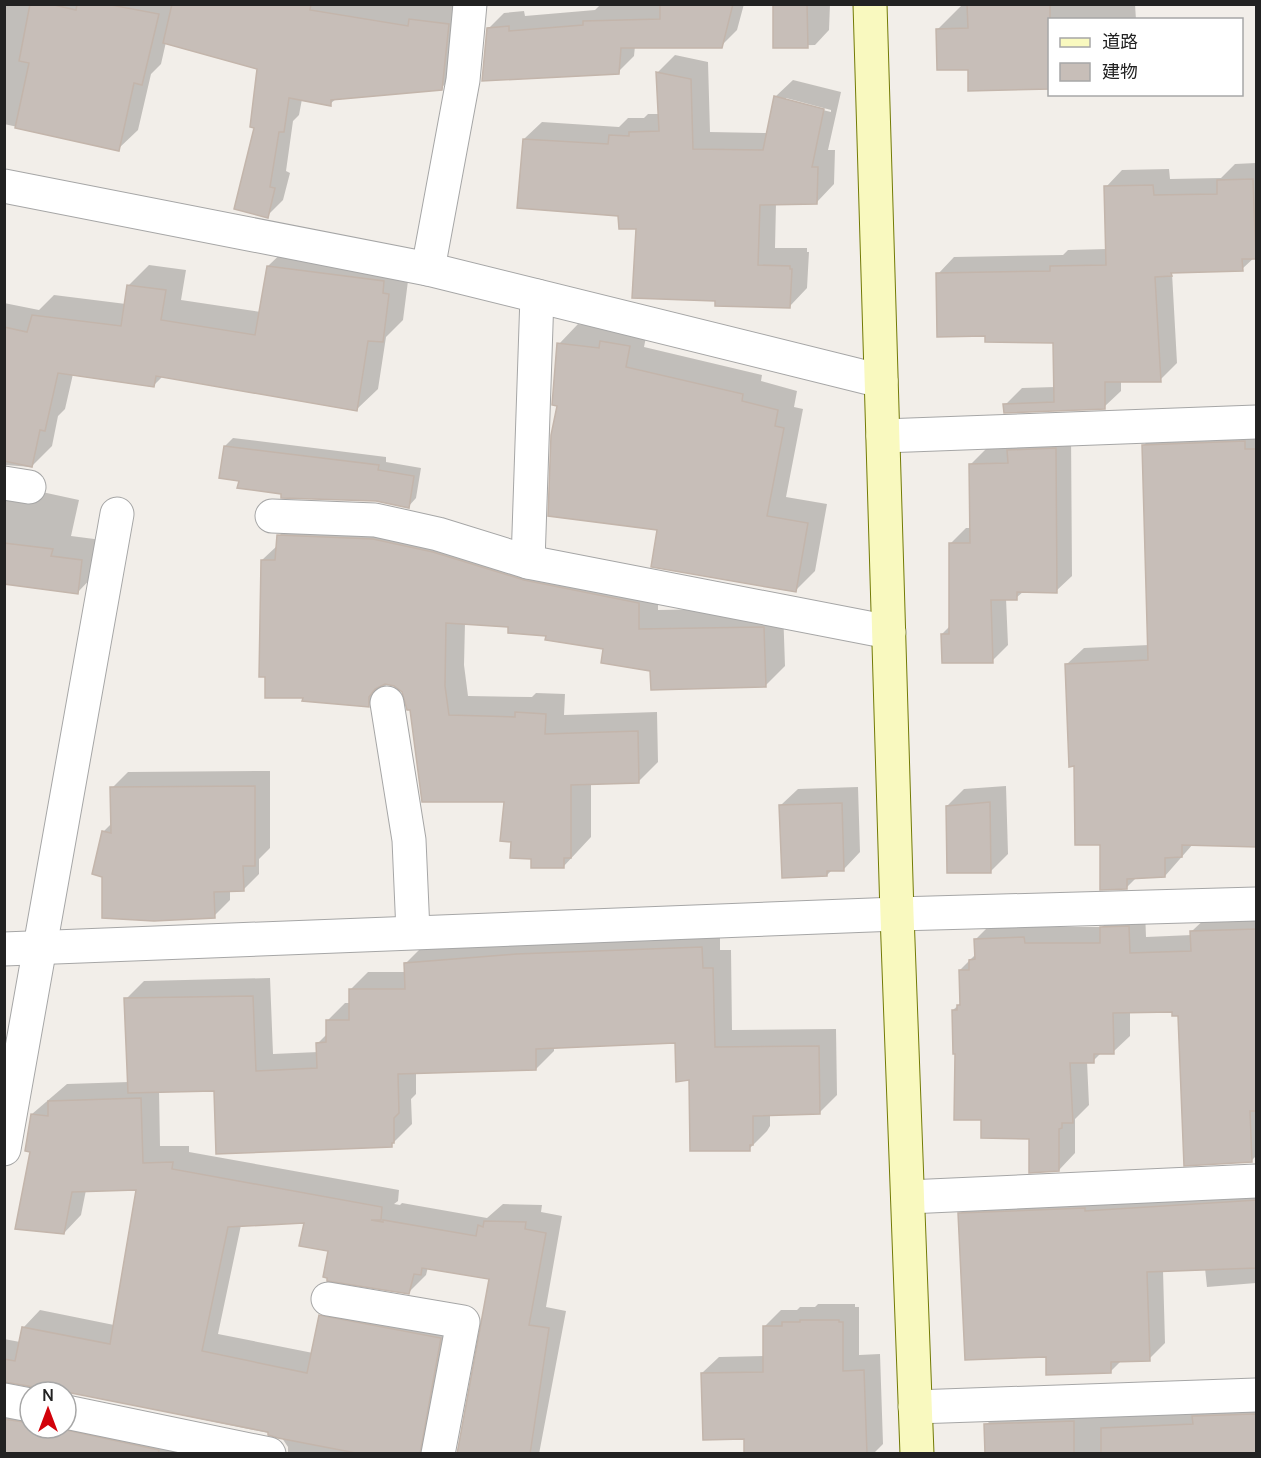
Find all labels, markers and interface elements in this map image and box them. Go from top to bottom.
legend [1048,18,1243,96]
text: 道路 [1102,29,1138,53]
text: 建物 [1102,59,1138,83]
north arrow [18,1380,78,1440]
text: N [42,1384,54,1406]

